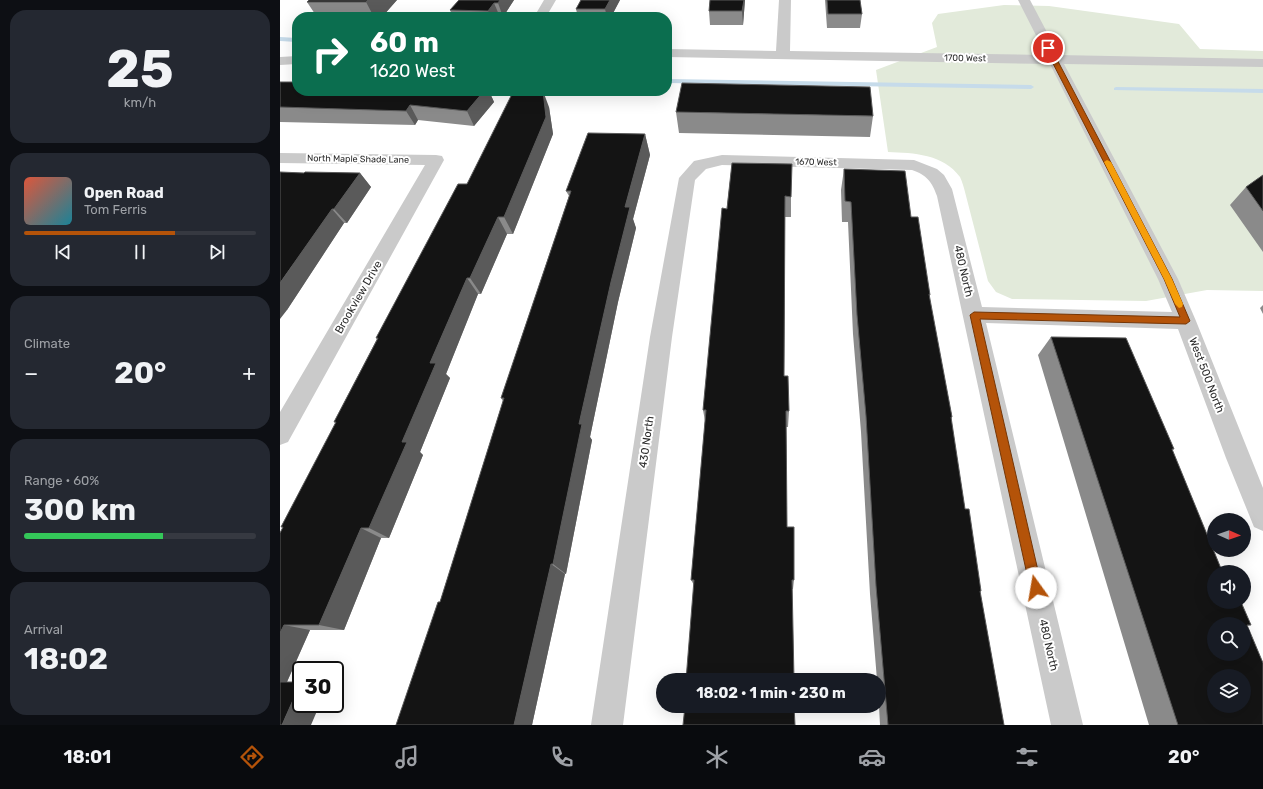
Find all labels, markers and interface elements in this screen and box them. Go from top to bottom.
text: 60 m [370,26,439,59]
icon: right [304,28,356,80]
pin [1031,31,1065,65]
icon: arrive [1037,37,1059,59]
text: 25 [106,38,174,100]
street label: 1700 West [944,53,987,63]
text: 1620 West [370,60,455,82]
text: km/h [124,95,156,110]
street label: North Maple Shade Lane [307,153,409,165]
street label: 1670 West [795,157,837,167]
text: Open Road [84,184,164,202]
text: Tom Ferris [84,202,147,217]
icon: previous [52,241,74,263]
icon: pause [129,241,151,263]
icon: next [206,241,228,263]
street label: 480 North [951,244,976,298]
street label: Brookview Drive [332,258,385,336]
text: Climate [24,336,70,351]
street label: West 500 North [1186,336,1227,415]
text: 20° [114,355,166,391]
text: − [24,360,38,387]
text: + [242,360,256,387]
street label: 430 North [636,415,657,469]
text: Range · 60% [24,473,99,488]
text: 300 km [24,492,136,528]
north arrow [1207,513,1251,557]
map controls [1207,513,1251,713]
button: sound [1207,565,1251,609]
position arrow [1015,567,1057,609]
button: search [1207,617,1251,661]
street label: 480 North [1036,618,1061,672]
text: Arrival [24,622,63,637]
text: 18:02 [24,641,108,677]
speed limit sign: 30 [292,661,344,713]
button: layers [1207,669,1251,713]
text: 18:02 · 1 min · 230 m [696,684,846,702]
icon: directions [238,743,266,771]
icon: music [393,743,421,771]
icon: phone [548,743,576,771]
icon: climate [703,743,731,771]
icon: car [858,743,886,771]
icon: filters [1013,743,1041,771]
text: 18:01 [64,746,111,768]
text: 20° [1168,746,1199,768]

